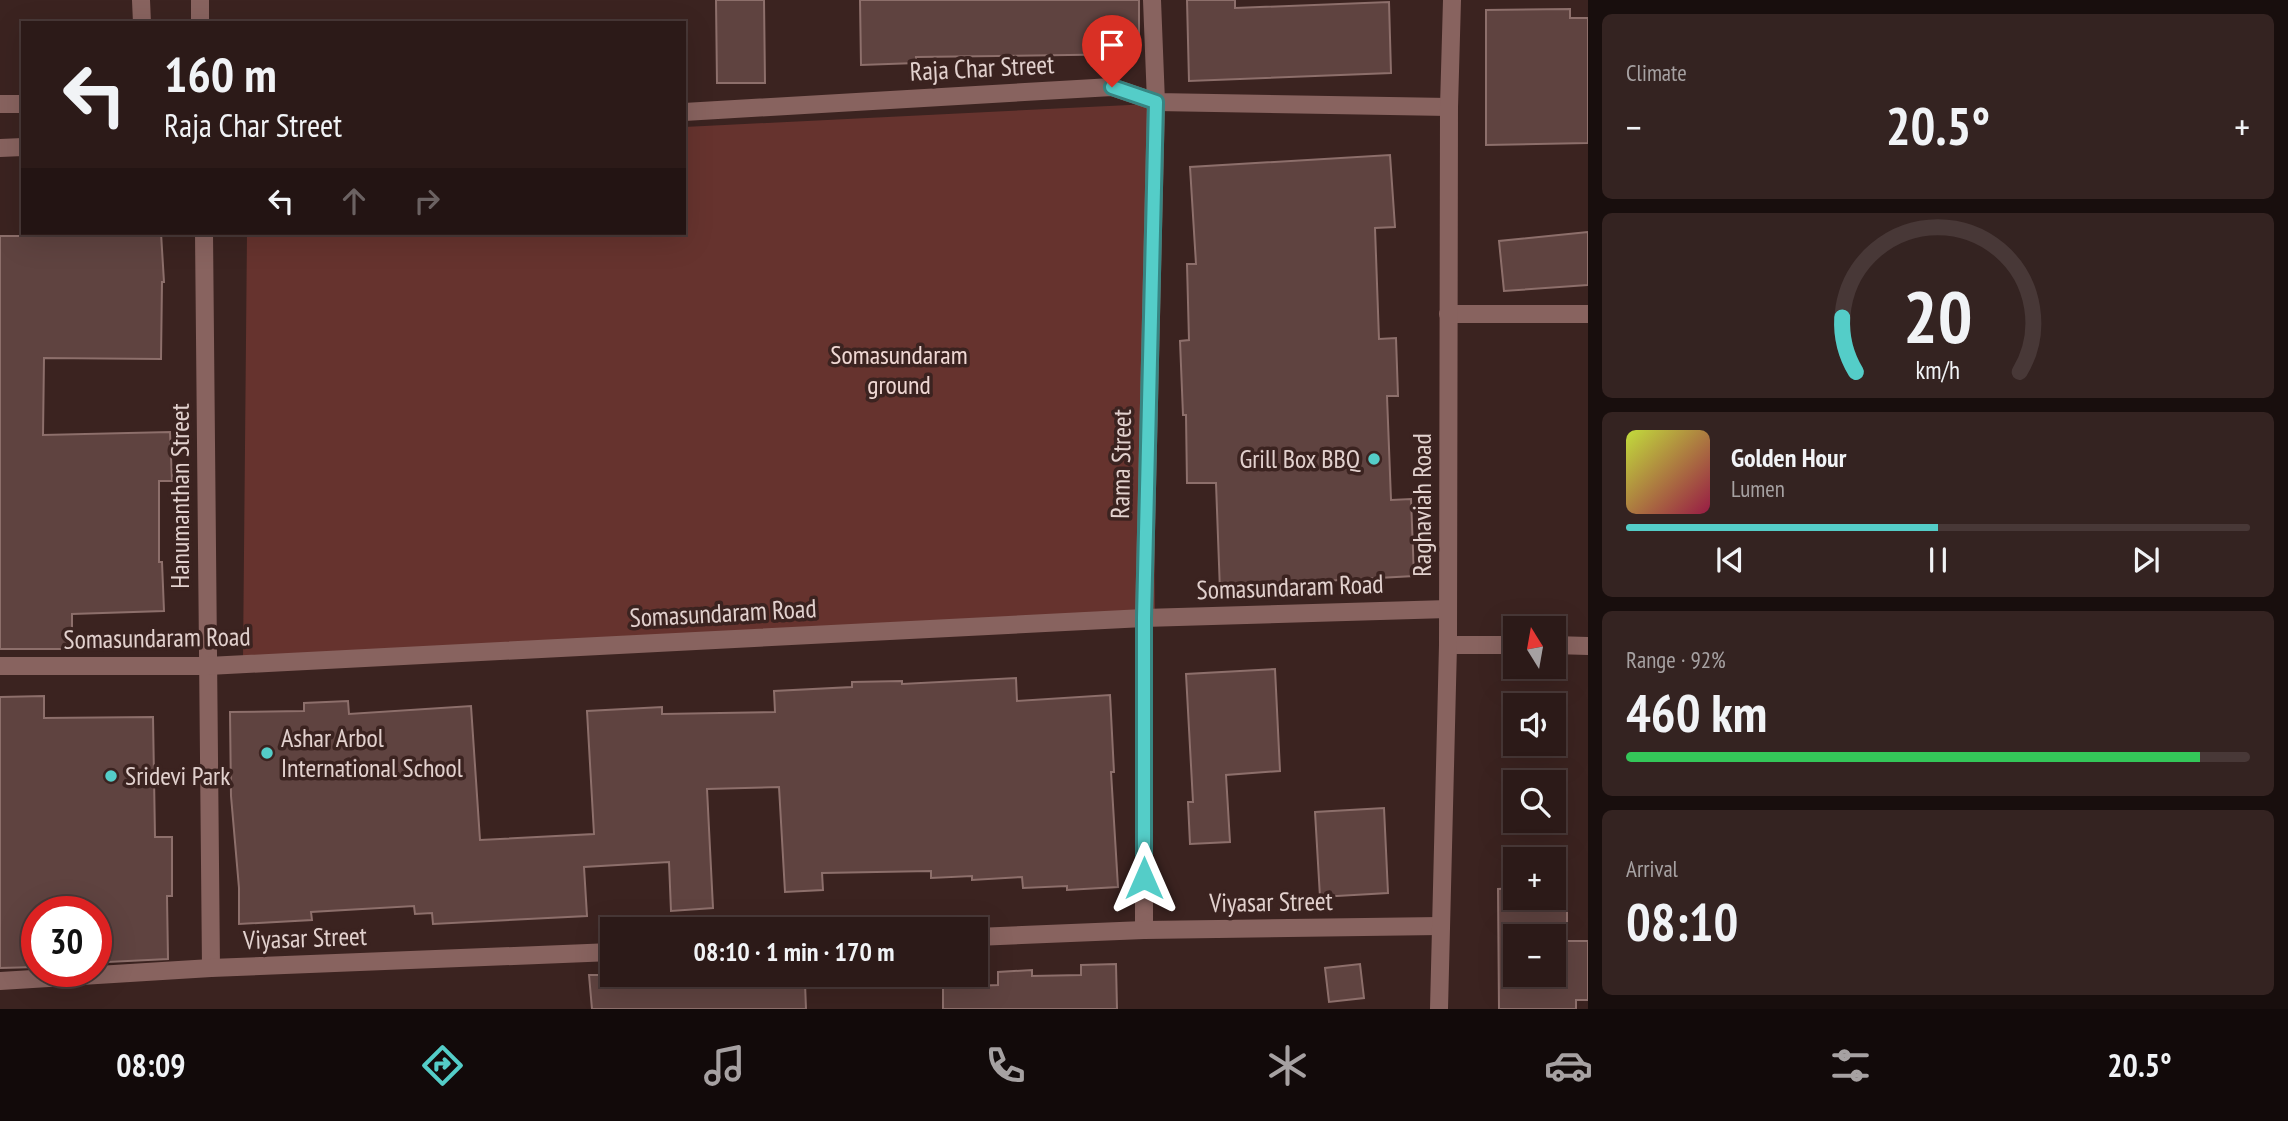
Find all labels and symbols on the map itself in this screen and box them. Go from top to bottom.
pin [1082,15,1142,87]
street label: Raja Char Street [909,47,1055,88]
park label: Somasundaram ground [830,338,968,401]
street label: Hanumanthan Street [163,403,196,589]
street label: Rama Street [1103,409,1138,519]
street label: Raghaviah Road [1405,433,1438,577]
place label: Grill Box BBQ [1239,442,1361,475]
marker: Grill Box BBQ [1366,451,1382,467]
street label: Somasundaram Road [1196,567,1384,606]
street label: Somasundaram Road [629,591,817,634]
north arrow [1503,616,1566,679]
street label: Somasundaram Road [63,619,251,656]
place label: Ashar Arbol International School [281,721,463,784]
marker: Ashar Arbol International School [259,745,275,761]
place label: Sridevi Park [125,759,230,792]
marker: Sridevi Park [103,768,119,784]
position arrow [1107,841,1181,915]
street label: Viyasar Street [1208,884,1333,919]
speed limit sign: 30 [21,896,112,987]
street label: Viyasar Street [242,919,367,956]

